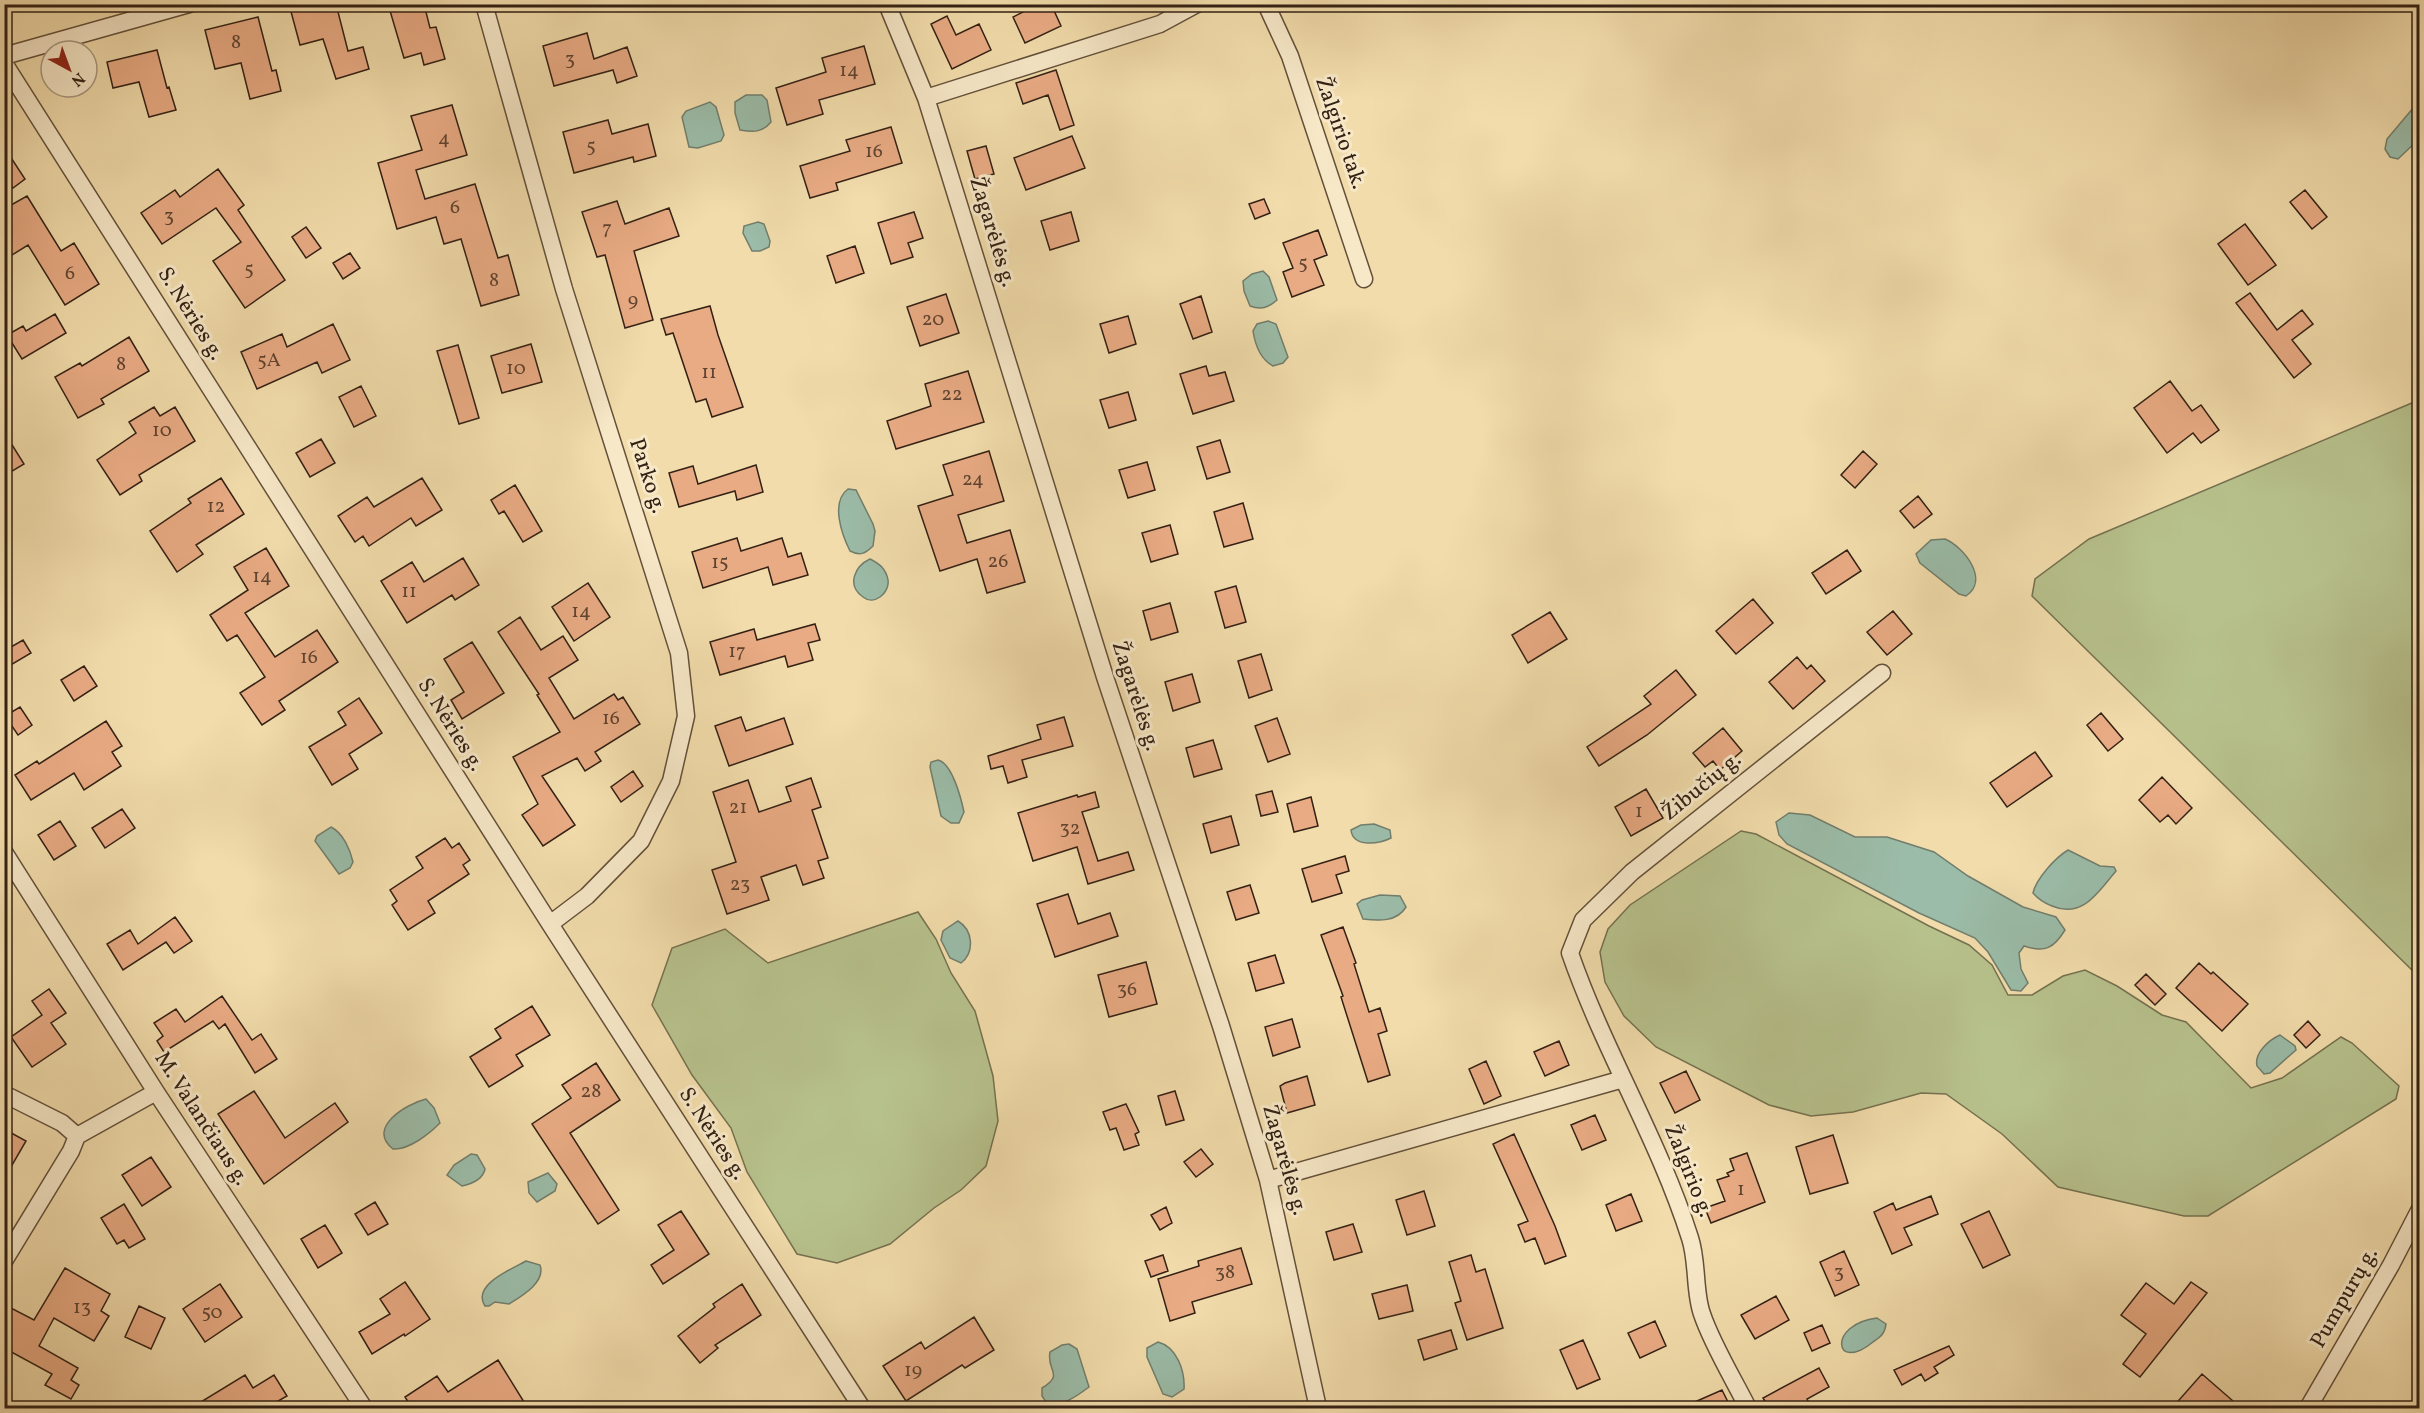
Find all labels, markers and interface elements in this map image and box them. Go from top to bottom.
house number: 8 [231,29,241,57]
north arrow [39,39,99,99]
house number: 3 [565,46,575,74]
house number: 14 [839,57,859,85]
text: N [66,67,89,91]
street label: Žalgirio tak. [1306,73,1374,193]
house number: 4 [438,125,450,153]
house number: 5 [586,133,596,161]
house number: 16 [865,138,883,166]
street label: Žagarėlės g. [961,173,1023,291]
house number: 6 [450,194,460,222]
house number: 3 [164,203,174,231]
house number: 7 [602,215,612,243]
house number: 5 [1298,250,1308,278]
house number: 5 [244,256,254,284]
house number: 6 [65,260,75,288]
street label: S. Nėries g. [149,261,231,367]
house number: 8 [489,267,499,295]
house number: 9 [628,287,638,315]
house number: 20 [922,306,944,334]
house number: 5A [257,347,281,375]
house number: 8 [116,351,126,379]
house number: 10 [506,355,526,383]
house number: 11 [701,359,717,387]
house number: 22 [941,381,963,409]
house number: 10 [152,417,172,445]
street label: Parko g. [620,435,674,517]
house number: 24 [962,466,984,494]
house number: 12 [207,493,225,521]
house number: 26 [988,548,1008,576]
house number: 15 [711,549,729,577]
house number: 14 [252,563,272,591]
house number: 11 [401,578,417,606]
house number: 14 [571,598,591,626]
street label: Žagarėlės g. [1103,637,1167,755]
house number: 17 [728,638,746,666]
house number: 16 [300,644,318,672]
street label: S. Nėries g. [409,672,491,778]
house number: 16 [602,705,620,733]
street label: Žibučių g. [1655,745,1749,829]
house number: 21 [729,794,747,822]
house number: 1 [1635,798,1643,826]
house number: 32 [1060,815,1081,843]
house number: 23 [730,871,750,899]
house number: 36 [1117,976,1137,1004]
street label: M. Valančiaus g. [146,1046,256,1192]
house number: 28 [581,1078,601,1106]
street label: S. Nėries g. [670,1082,754,1186]
street label: Žagarėlės g. [1253,1101,1315,1219]
street label: Žalgirio g. [1655,1120,1721,1222]
house number: 1 [1737,1176,1745,1204]
street label: Pumpurų g. [2304,1242,2386,1354]
house number: 38 [1215,1259,1235,1287]
house number: 3 [1834,1259,1844,1287]
house number: 13 [73,1294,91,1322]
house number: 50 [201,1299,223,1327]
house number: 19 [904,1357,922,1385]

